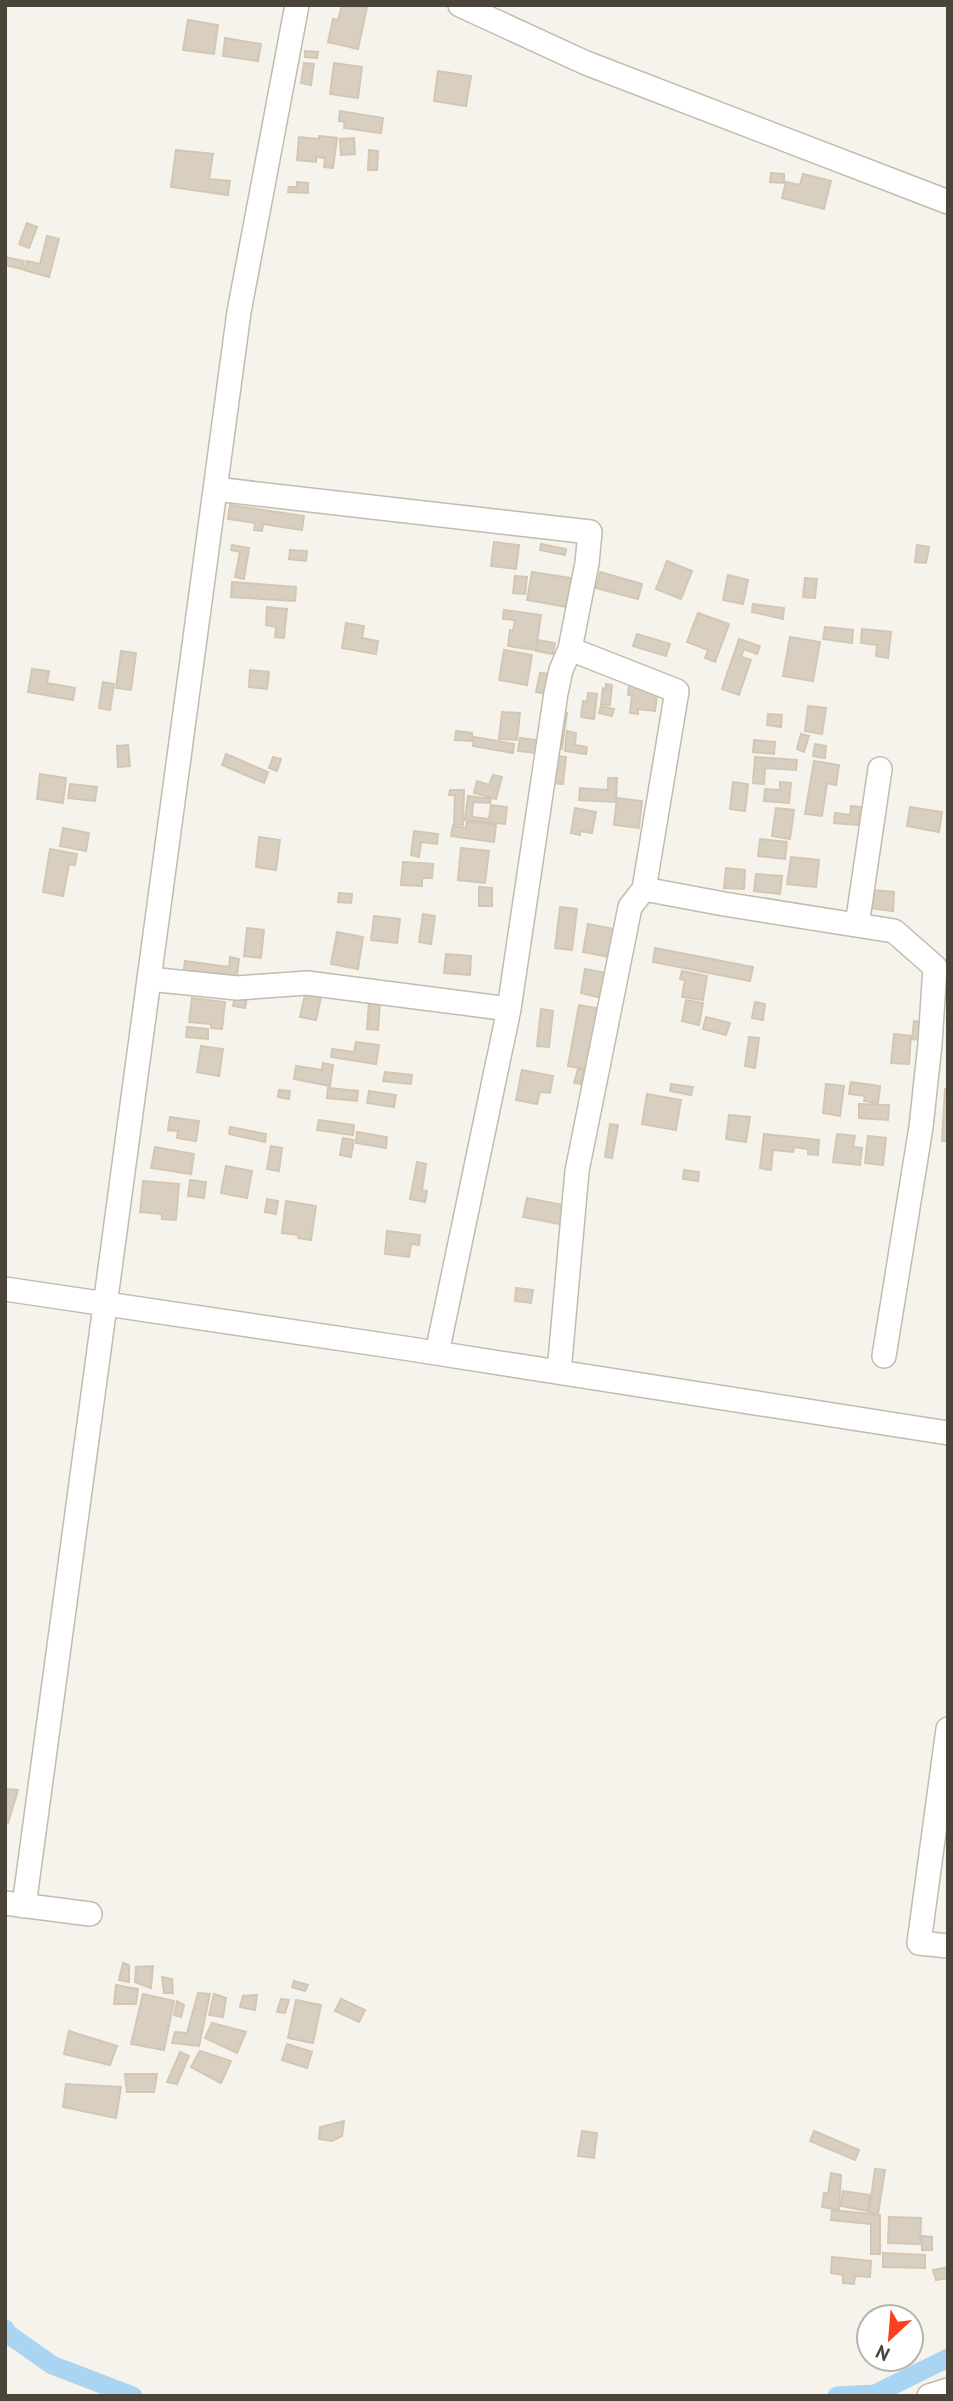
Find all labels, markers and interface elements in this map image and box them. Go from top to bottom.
north arrow [855,2303,925,2373]
text: N [872,2340,893,2367]

